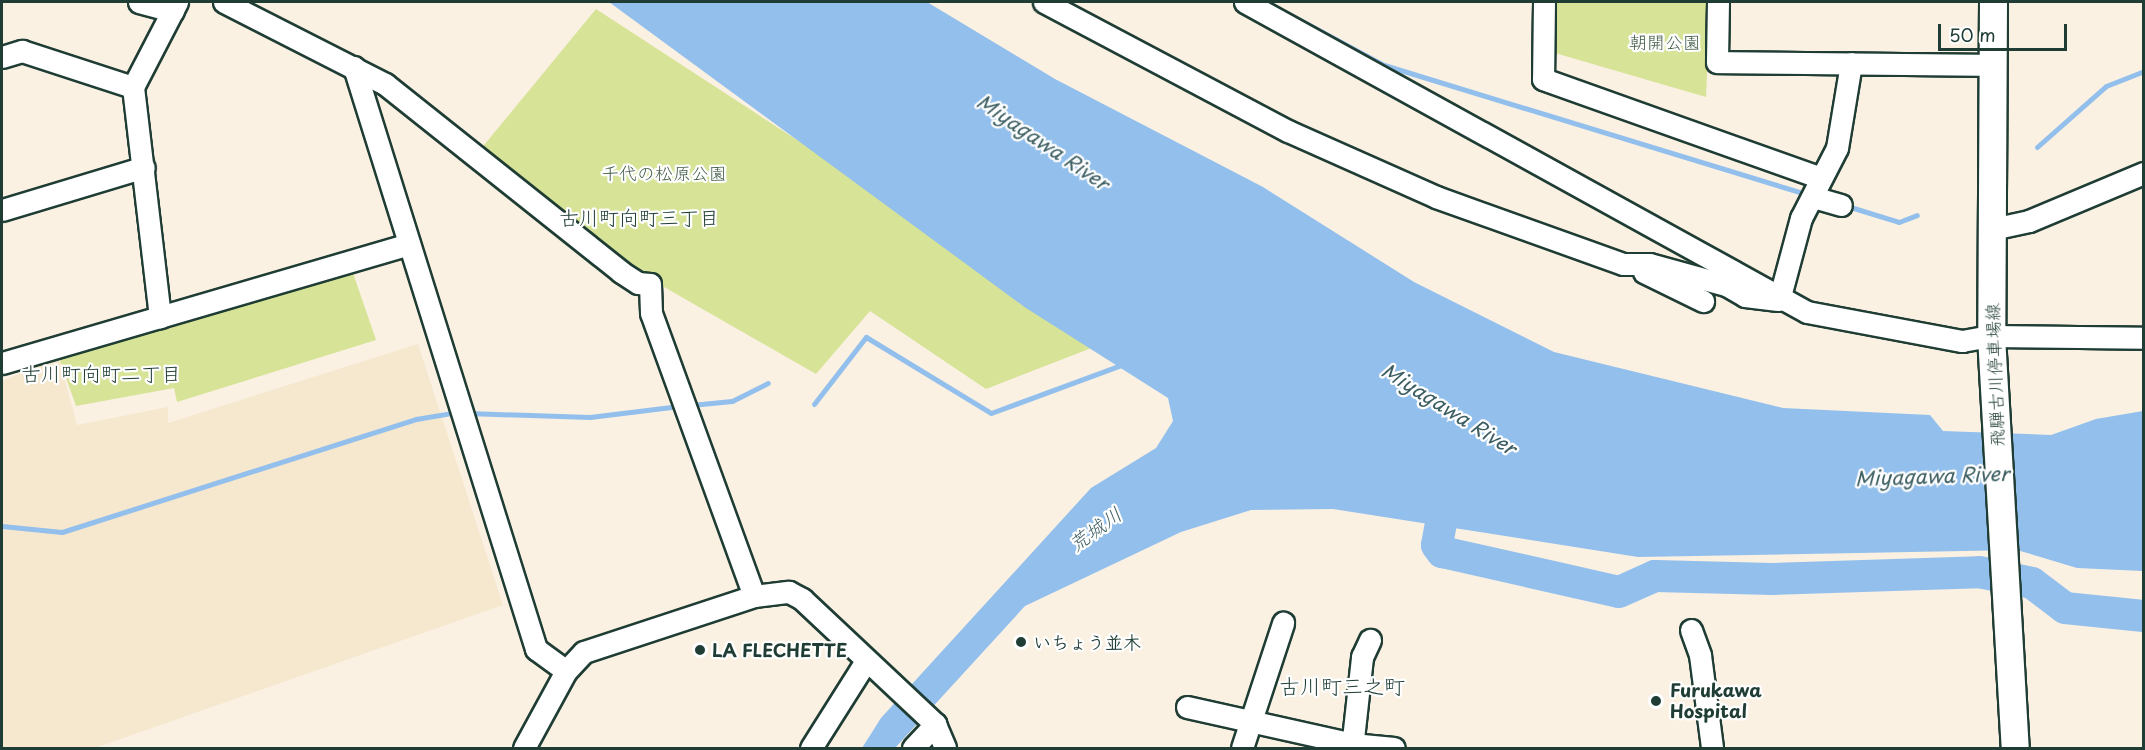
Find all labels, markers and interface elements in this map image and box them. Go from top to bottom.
scale bar [1941,12,2070,50]
text: 50 m [1949,21,1996,48]
park label: 朝開公園 [1629,31,1701,53]
water label: Miyagawa River [972,89,1114,195]
park label: 千代の松原公園 [601,162,727,184]
district label: 古川町向町三丁目 [559,205,719,229]
street label: 飛騨古川停車場線 [1982,303,2008,447]
water label: Miyagawa River [1377,358,1521,460]
district label: 古川町向町二丁目 [21,361,181,385]
water label: Miyagawa River [1854,461,2010,491]
water label: 荒城川 [1064,502,1126,556]
place label: いちょう並木 [1033,631,1141,653]
marker: いちょう並木 [1014,635,1028,649]
place label: LA FLECHETTE [712,639,848,661]
marker: LA FLECHETTE [693,643,707,657]
district label: 古川町三之町 [1279,672,1405,698]
place label: Furukawa Hospital [1670,680,1762,722]
marker: Furukawa Hospital [1647,692,1665,710]

